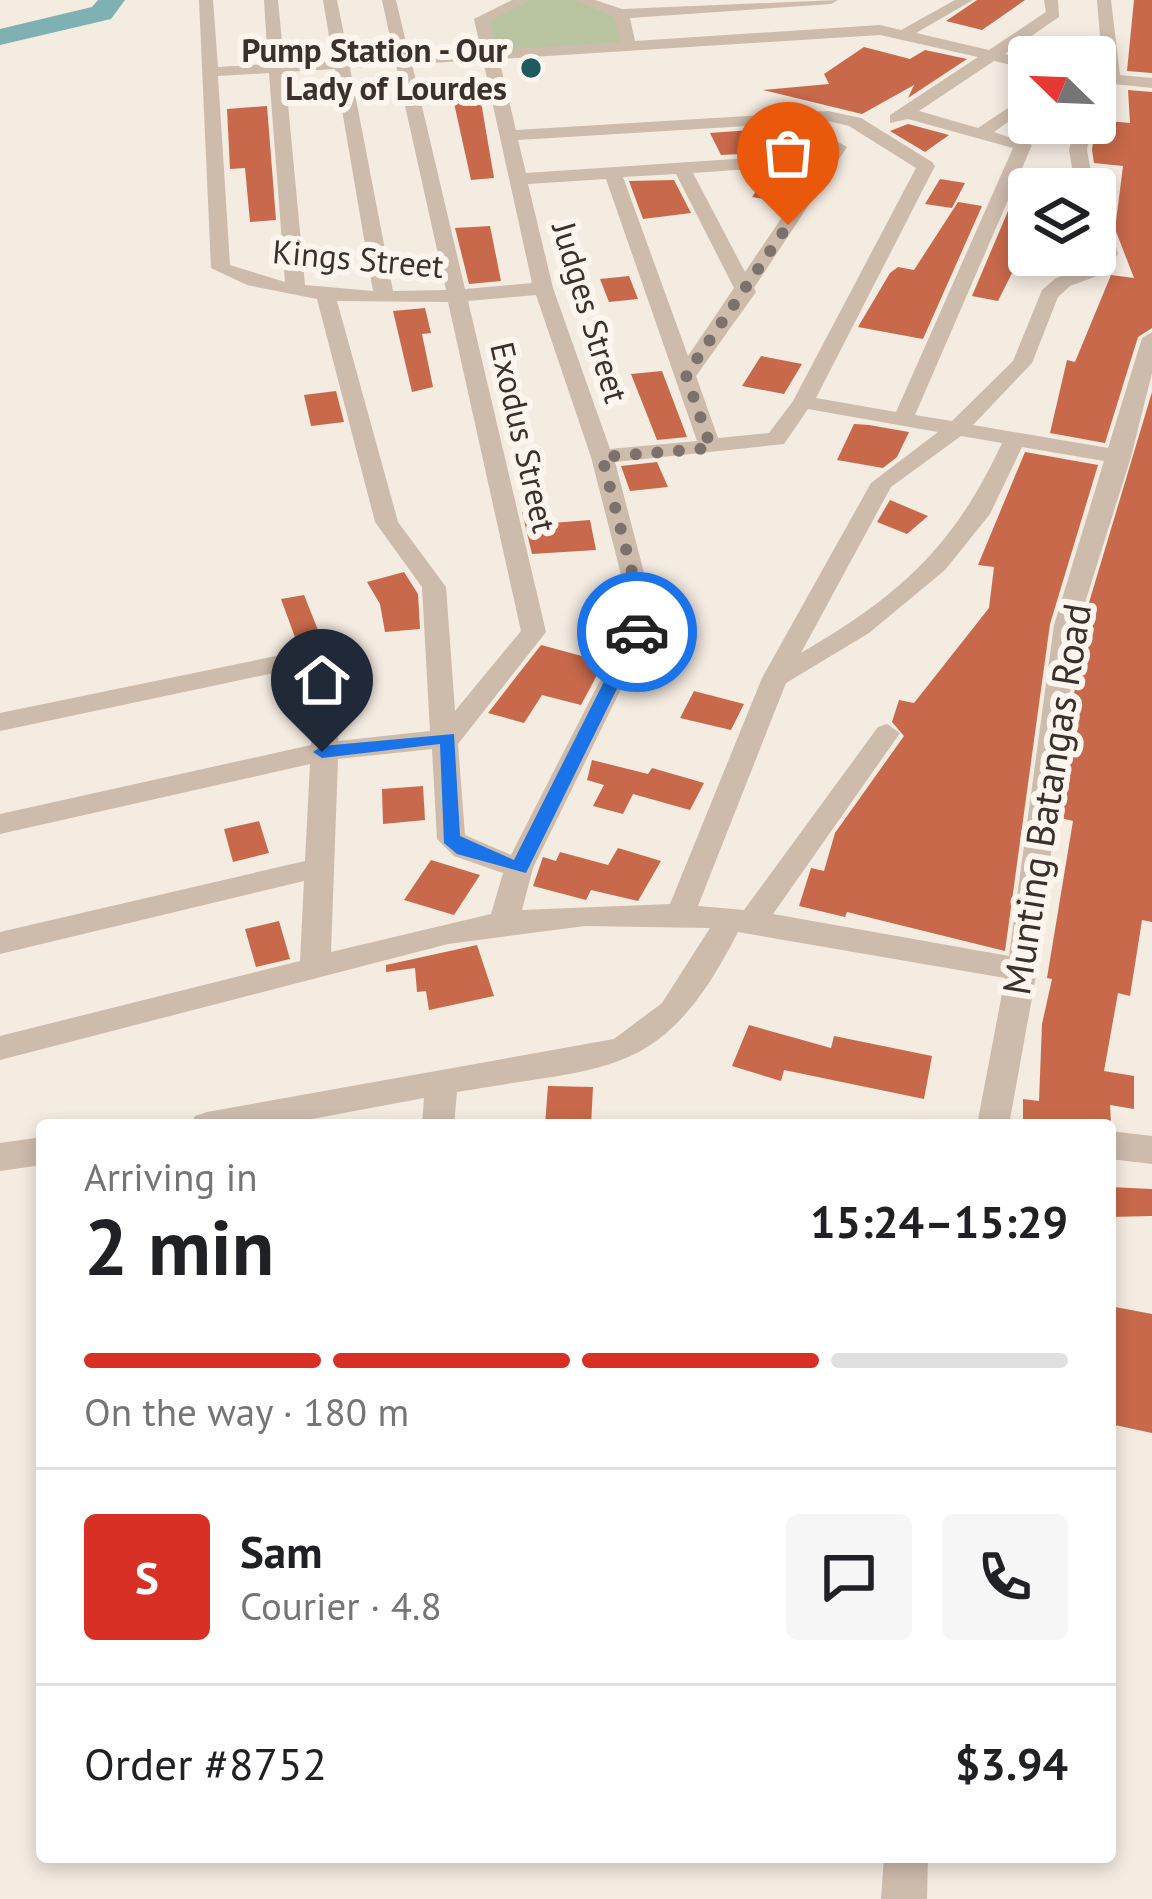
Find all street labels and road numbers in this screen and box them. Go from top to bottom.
street label: Judges Street [543,215,639,408]
street label: Kings Street [271,229,445,287]
street label: Exodus Street [481,338,567,536]
street label: Munting Batangas Road [990,600,1102,998]

